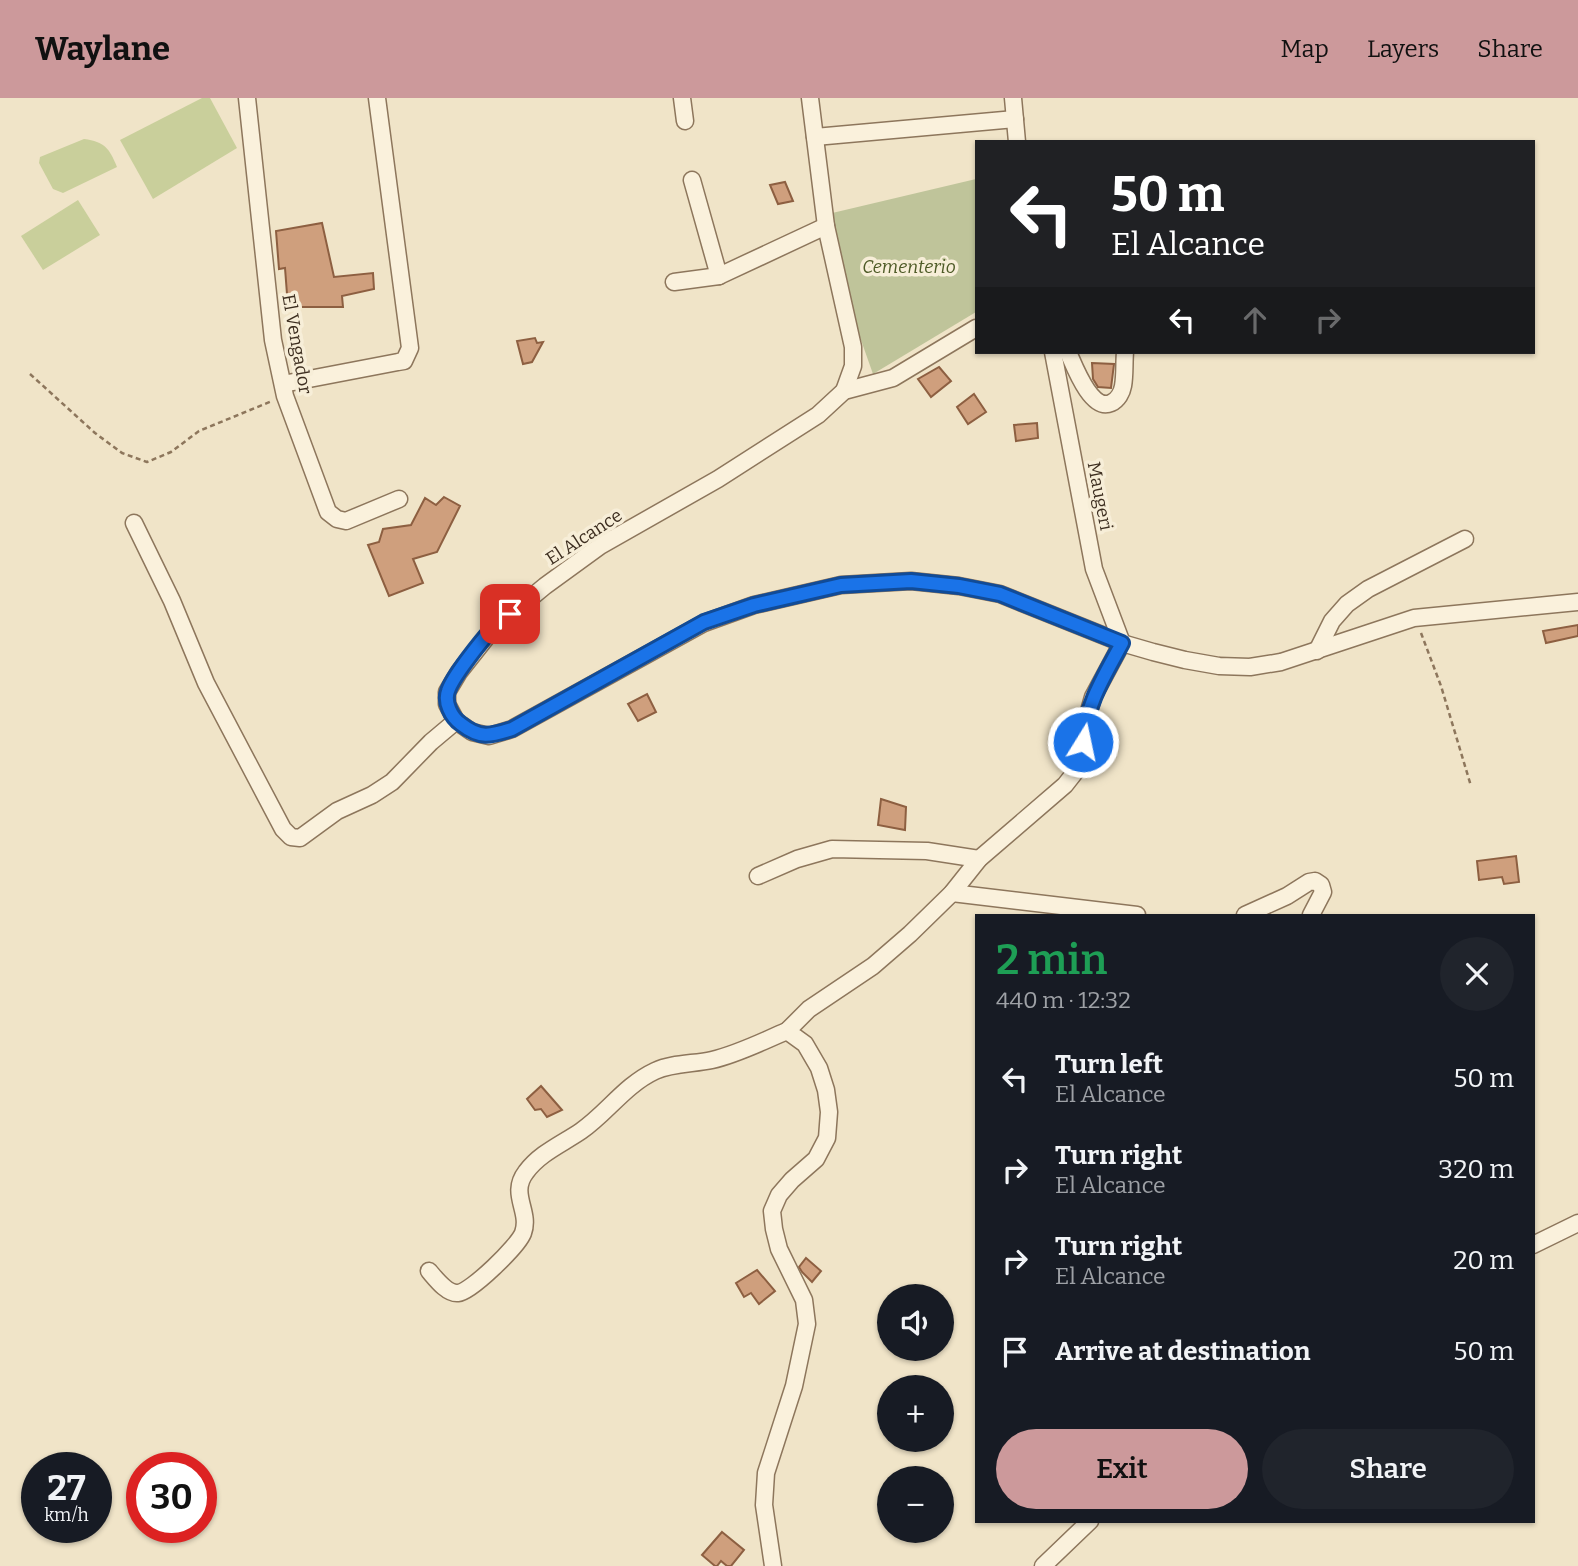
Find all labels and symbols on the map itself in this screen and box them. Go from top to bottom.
park label: Cementerio [862,256,956,278]
street label: El Vengador [277,292,317,396]
street label: Maugeri [1083,460,1117,532]
street label: El Alcance [542,504,626,570]
pin [480,584,540,644]
position arrow [1046,705,1120,779]
speed limit sign: 30 [126,1452,217,1543]

